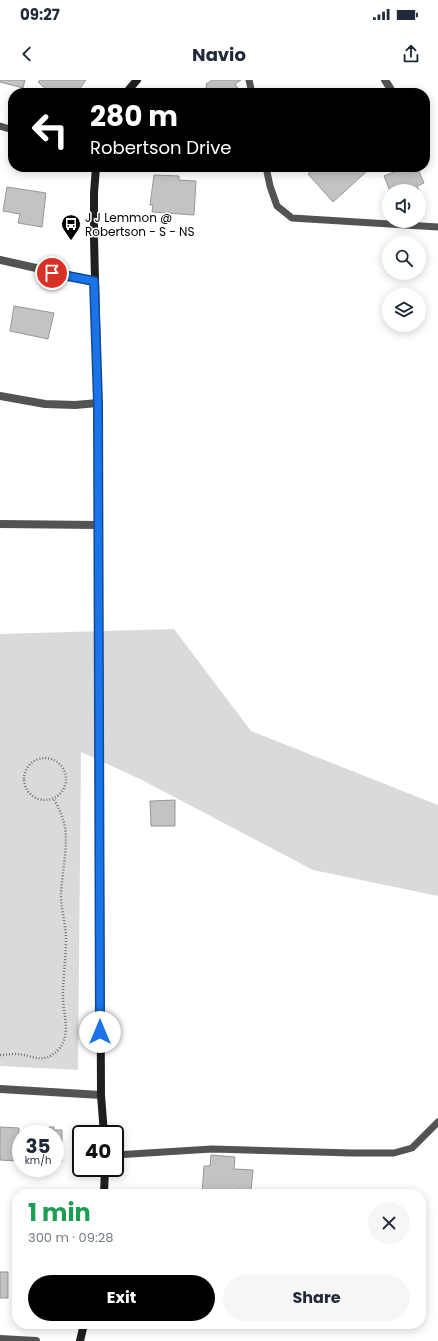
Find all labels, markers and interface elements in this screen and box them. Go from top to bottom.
text: 09:27 [20,4,60,25]
text: Navio [192,42,246,67]
icon: back [16,43,38,65]
icon: share [400,43,422,65]
text: 280 m [90,97,178,136]
icon: left [24,104,76,156]
text: Robertson Drive [90,135,231,160]
map controls [382,184,426,332]
button: sound [382,184,426,228]
place label: J J Lemmon @ Robertson - S - NS [85,209,195,240]
bus stop icon: J J Lemmon @ Robertson - S - NS [60,213,82,241]
button: search [382,236,426,280]
pin [35,256,69,290]
icon: arrive [41,262,63,284]
button: layers [382,288,426,332]
position arrow [79,1011,121,1053]
speed limit sign: 40 [72,1125,124,1177]
text: 35 [25,1132,51,1160]
text: km/h [25,1153,51,1168]
text: 1 min [28,1196,91,1229]
button: close [368,1202,410,1244]
text: 300 m · 09:28 [28,1228,113,1247]
button: Exit [28,1275,215,1321]
button: Share [223,1275,410,1321]

